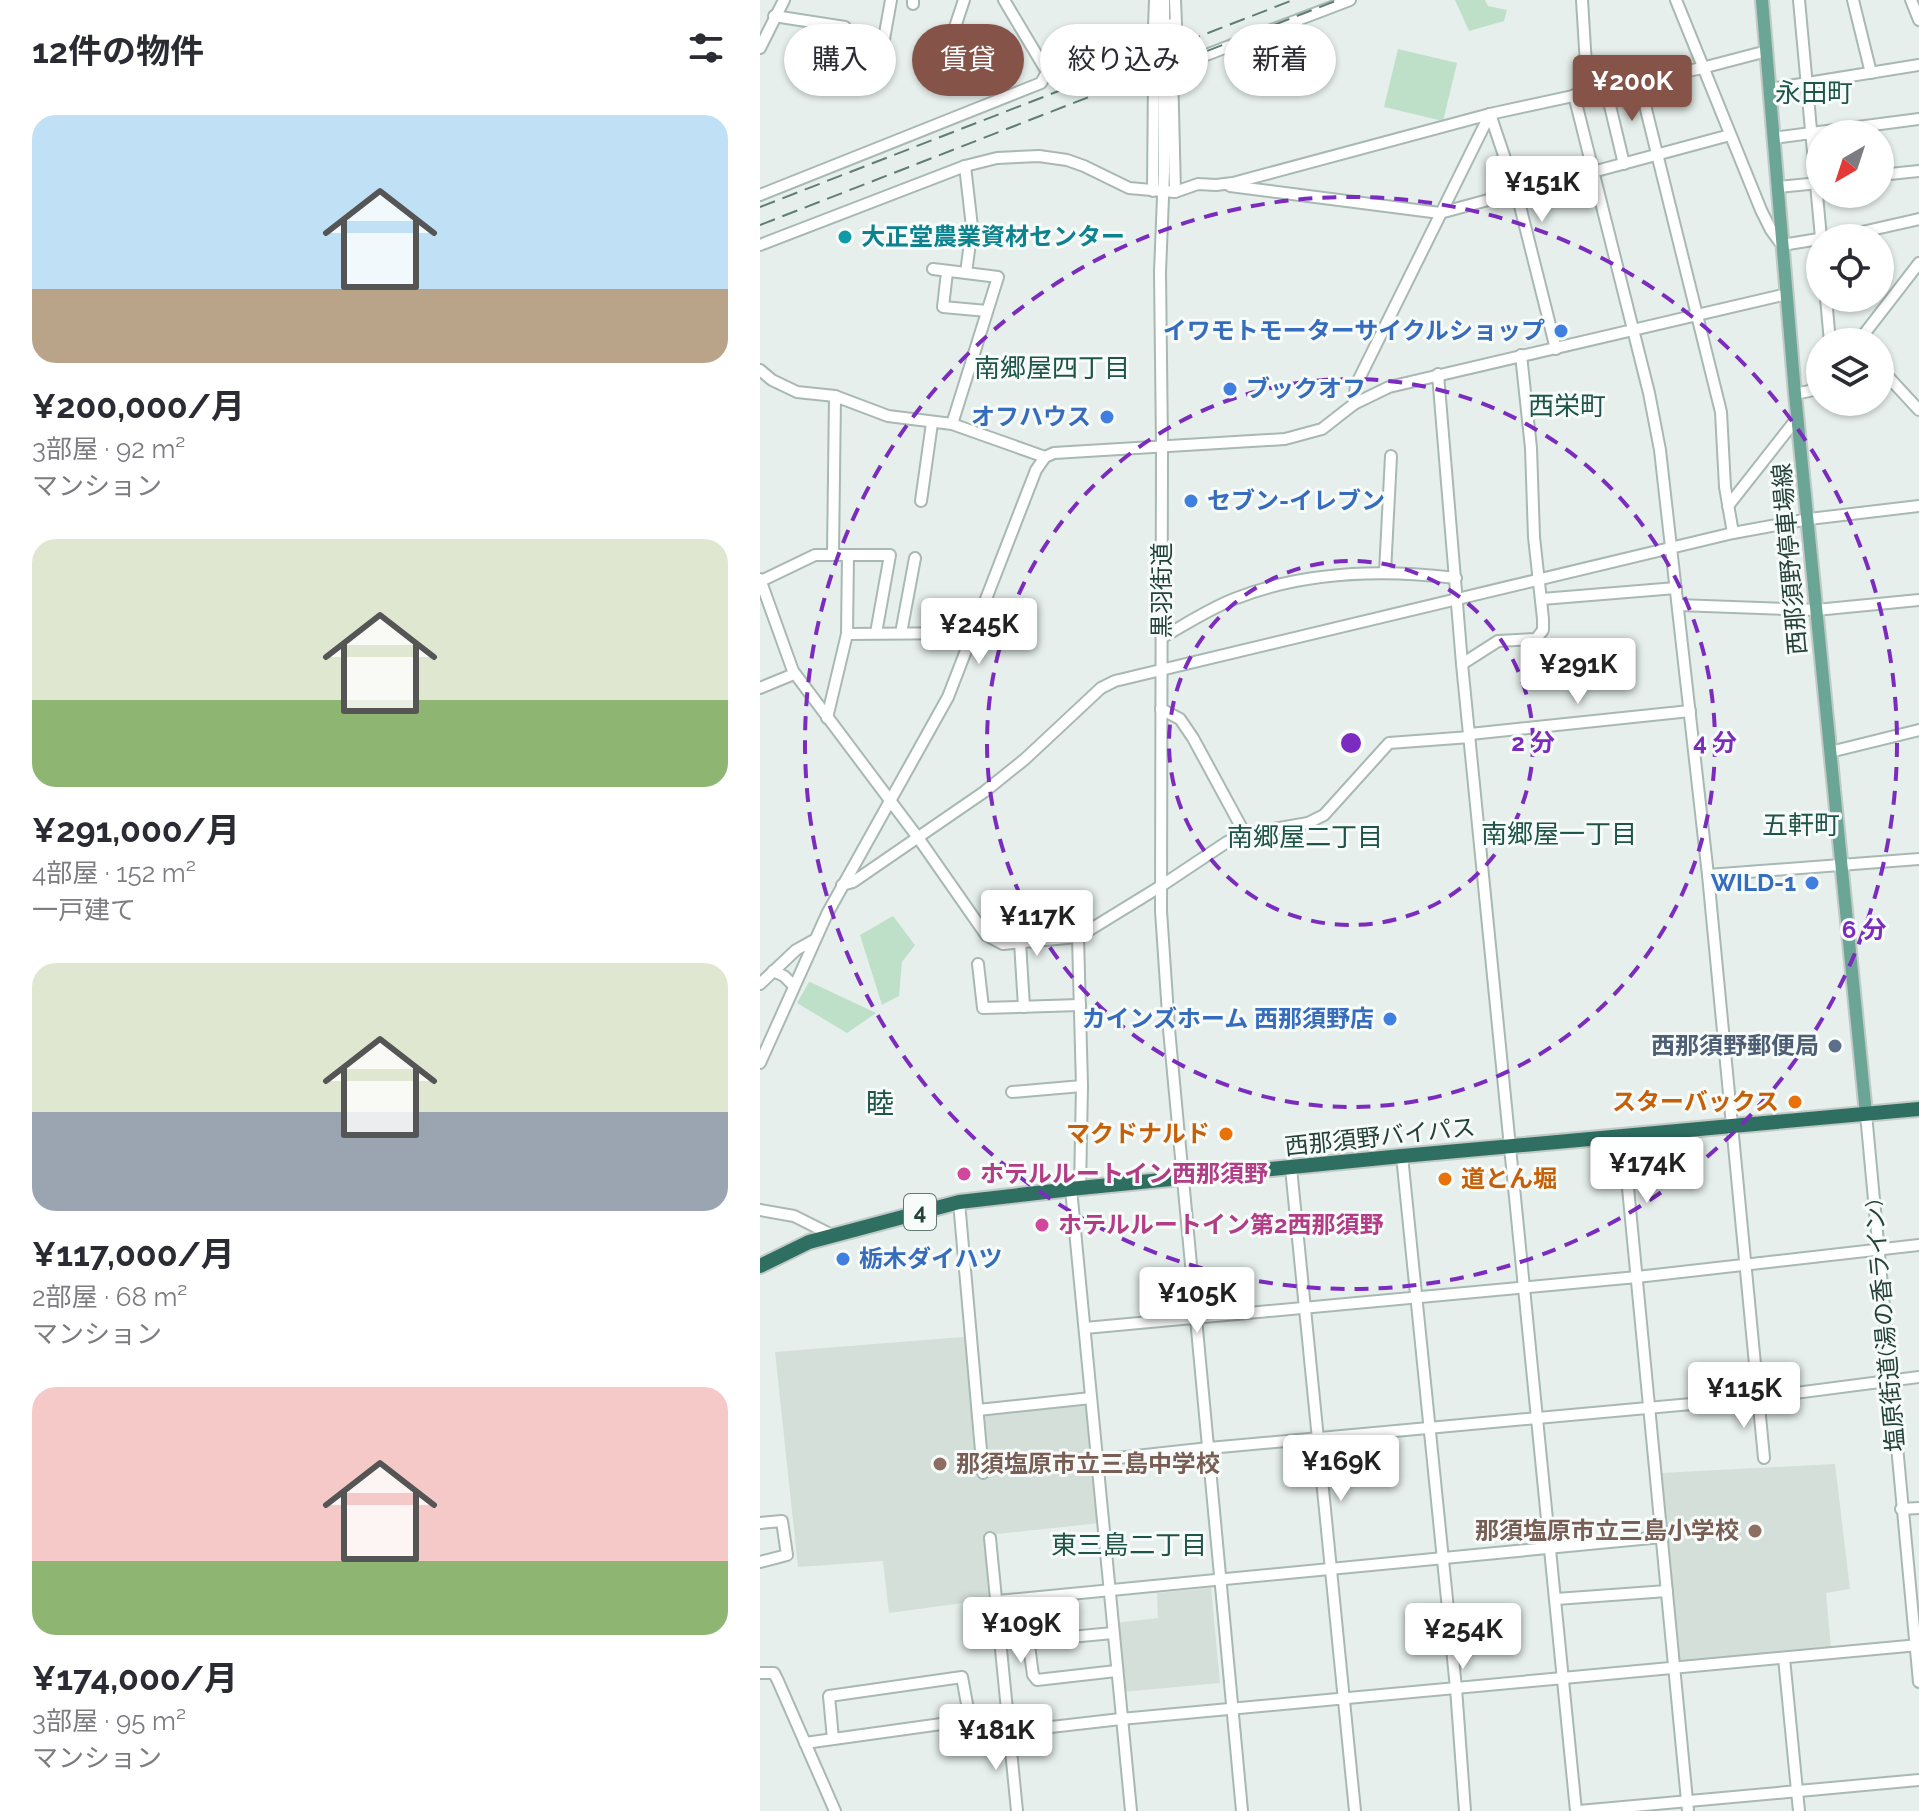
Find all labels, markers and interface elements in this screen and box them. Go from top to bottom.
chip: 購入 [784,24,896,96]
chip: 賃貸 [912,24,1024,96]
chip: 絞り込み [1040,24,1208,96]
chip: 新着 [1224,24,1336,96]
icon: filters [684,26,728,70]
text: 12件の物件 [32,31,204,71]
pin: ¥200K [1576,55,1688,123]
text: ¥200K [1591,66,1673,96]
district label: 永田町 [1775,78,1853,108]
north arrow [1806,120,1894,208]
map controls [1806,120,1894,416]
pin: ¥151K [1486,156,1598,224]
icon: home [308,167,452,311]
text: ¥151K [1504,167,1580,197]
place label: 大正堂農業資材センター [861,222,1125,251]
button: locate [1806,224,1894,312]
marker: 大正堂農業資材センター [836,228,854,246]
place label: イワモトモーターサイクルショップ [1163,316,1545,345]
marker: イワモトモーターサイクルショップ [1552,322,1570,340]
button: layers [1806,328,1894,416]
district label: 南郷屋四丁目 [974,353,1130,383]
place label: ブックオフ [1246,374,1366,403]
marker: ブックオフ [1221,380,1239,398]
text: ¥200,000/月 [32,386,245,426]
district label: 西栄町 [1528,391,1606,421]
place label: オフハウス [971,402,1091,431]
marker: オフハウス [1098,408,1116,426]
text: 3部屋 · 92 m² [32,434,185,464]
street label: 西那須野停車場線 [1767,462,1812,656]
text: マンション [32,471,162,501]
place label: セブン-イレブン [1207,486,1385,515]
marker: セブン-イレブン [1182,492,1200,510]
street label: 黒羽街道 [1147,542,1176,638]
icon: home [308,591,452,735]
pin: ¥245K [923,598,1035,666]
text: ¥245K [939,609,1019,639]
pin: ¥291K [1522,638,1634,706]
text: ¥291K [1539,649,1617,679]
text: 2 分 [1511,728,1555,757]
text: 4 分 [1693,728,1737,757]
centre of rings [1337,729,1365,757]
text: ¥291,000/月 [32,810,240,850]
district label: 五軒町 [1762,810,1840,840]
district label: 南郷屋一丁目 [1481,819,1637,849]
district label: 南郷屋二丁目 [1227,822,1383,852]
text: 4部屋 · 152 m² [32,858,196,888]
place label: WILD-1 [1711,868,1796,897]
marker: WILD-1 [1803,874,1821,892]
pin: ¥117K [981,890,1093,958]
text: 一戸建て [32,895,136,925]
text: ¥117K [999,901,1075,931]
text: 6 分 [1842,915,1886,944]
place label: カインズホーム 西那須野店 [1081,1004,1374,1033]
marker: カインズホーム 西那須野店 [1381,1010,1399,1028]
icon: home [308,1015,452,1159]
place label: 西那須野郵便局 [1651,1031,1819,1060]
marker: 西那須野郵便局 [1826,1037,1844,1055]
district label: 睦 [866,1087,894,1120]
place label: スターバックス [1612,1087,1779,1116]
marker: スターバックス [1786,1093,1804,1111]
street label: 西那須野バイパス [1283,1112,1477,1161]
place label: マクドナルド [1066,1119,1210,1148]
marker: マクドナルド [1217,1125,1235,1143]
pin: ¥174K [1591,1137,1703,1205]
text: ¥174K [1608,1148,1686,1178]
place label: ホテルルートイン西那須野 [980,1159,1268,1188]
place label: 道とん堀 [1461,1164,1557,1193]
marker: ホテルルートイン西那須野 [955,1165,973,1183]
marker: 道とん堀 [1436,1170,1454,1188]
road number: 4 [904,1194,936,1230]
street label: 塩原街道(湯の香ライン) [1859,1199,1910,1453]
place label: ホテルルートイン第2西那須野 [1058,1210,1384,1239]
marker: ホテルルートイン第2西那須野 [1033,1216,1051,1234]
text: ¥117,000/月 [32,1234,235,1274]
place label: 栃木ダイハツ [859,1244,1003,1273]
marker: 栃木ダイハツ [834,1250,852,1268]
pin: ¥105K [1141,1267,1253,1335]
text: ¥105K [1157,1278,1237,1308]
text: 2部屋 · 68 m² [32,1282,187,1312]
text: マンション [32,1319,162,1349]
pin: ¥115K [1688,1362,1800,1430]
text: ¥115K [1706,1373,1782,1403]
pin: ¥169K [1285,1435,1397,1503]
icon: home [308,1439,452,1583]
text: ¥169K [1301,1446,1381,1476]
place label: 那須塩原市立三島中学校 [956,1449,1220,1478]
marker: 那須塩原市立三島中学校 [931,1455,949,1473]
place label: 那須塩原市立三島小学校 [1475,1516,1739,1545]
marker: 那須塩原市立三島小学校 [1746,1522,1764,1540]
district label: 東三島二丁目 [1051,1530,1207,1560]
pin: ¥109K [965,1597,1077,1665]
pin: ¥254K [1407,1603,1519,1671]
text: ¥109K [981,1608,1061,1638]
text: ¥254K [1423,1614,1503,1644]
text: ¥174,000/月 [32,1658,238,1698]
pin: ¥181K [940,1704,1052,1772]
text: 3部屋 · 95 m² [32,1706,186,1736]
text: ¥181K [957,1715,1035,1745]
text: マンション [32,1743,162,1773]

